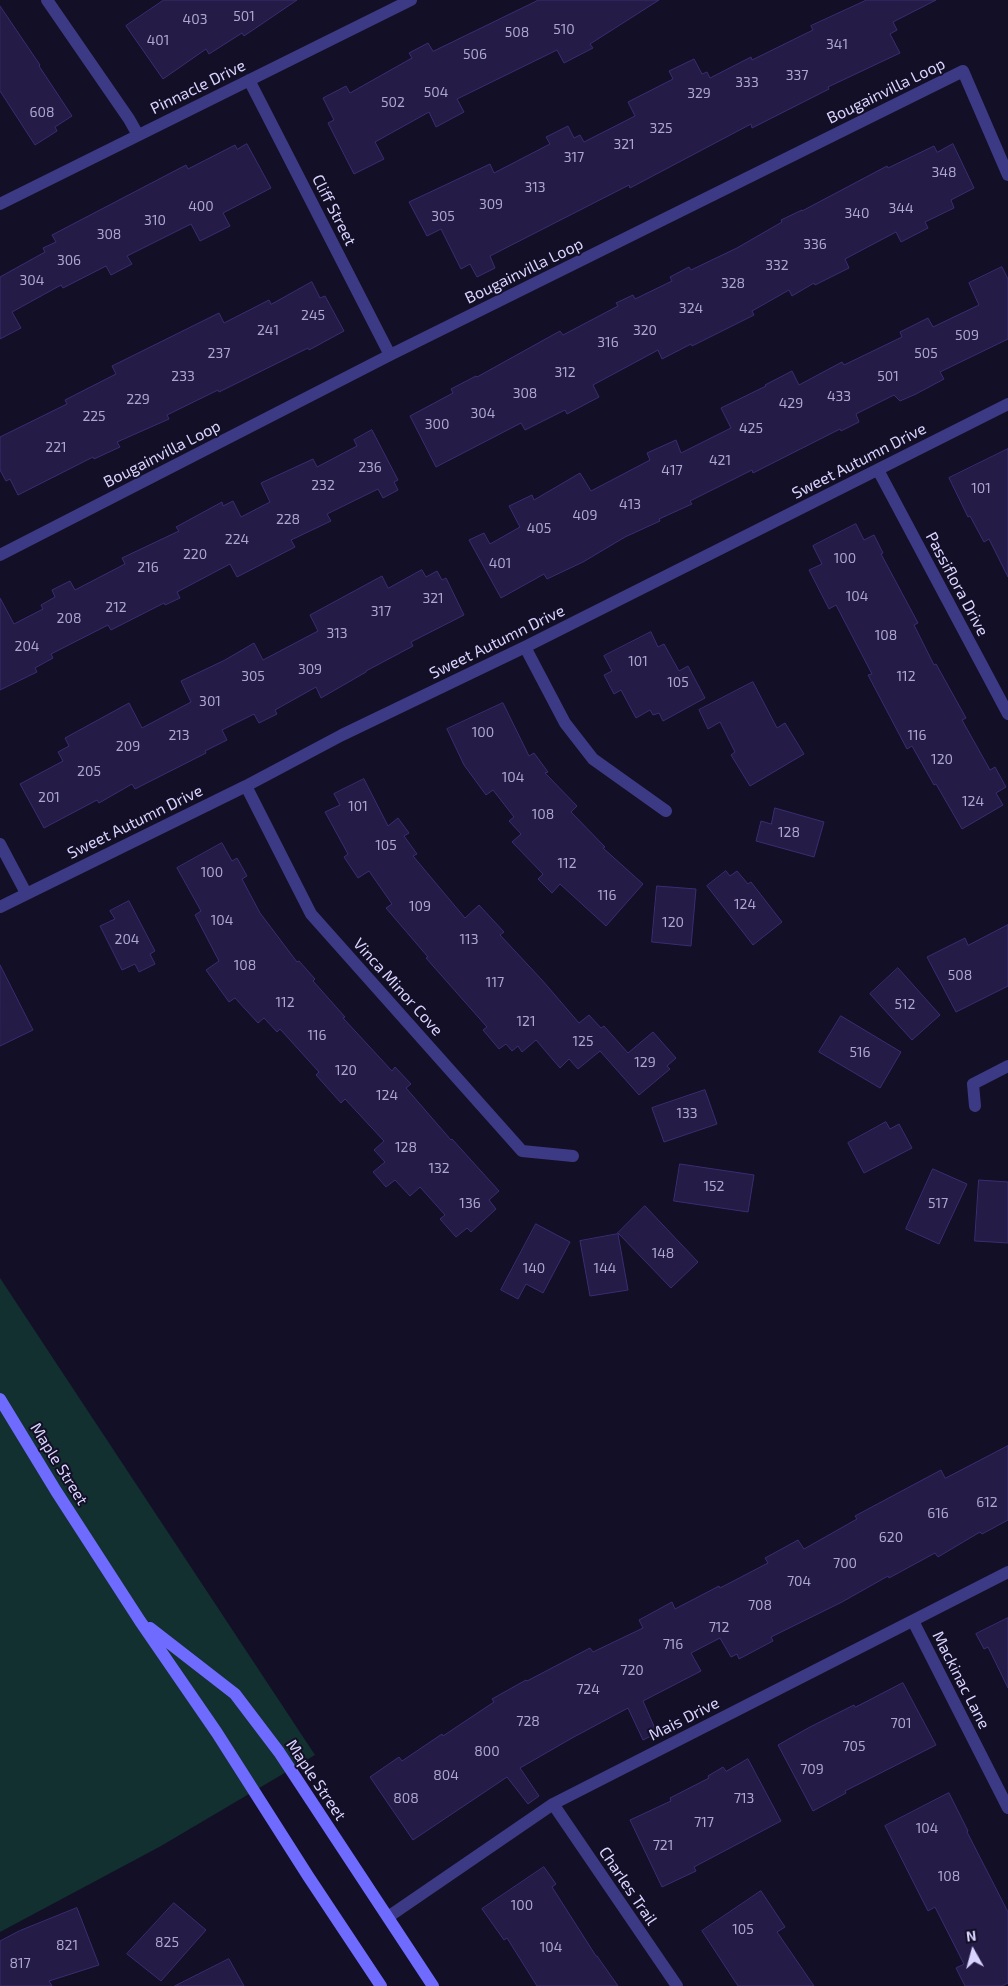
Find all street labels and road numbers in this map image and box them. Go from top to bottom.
street label: Bougainvilla Loop [824,54,948,128]
street label: Pinnacle Drive [147,56,249,118]
street label: Cliff Street [308,171,360,249]
street label: Bougainvilla Loop [462,234,586,308]
street label: Bougainvilla Loop [100,416,224,492]
street label: Sweet Autumn Drive [789,419,929,503]
street label: Passiflora Drive [922,529,992,639]
street label: Sweet Autumn Drive [426,601,568,683]
street label: Sweet Autumn Drive [64,781,206,863]
street label: Vinca Minor Cove [349,934,447,1040]
street label: Maple Street [26,1419,92,1509]
street label: Mackinac Lane [928,1628,994,1732]
street label: Mais Drive [646,1693,722,1745]
street label: Maple Street [282,1736,350,1824]
street label: Charles Trail [595,1843,661,1929]

